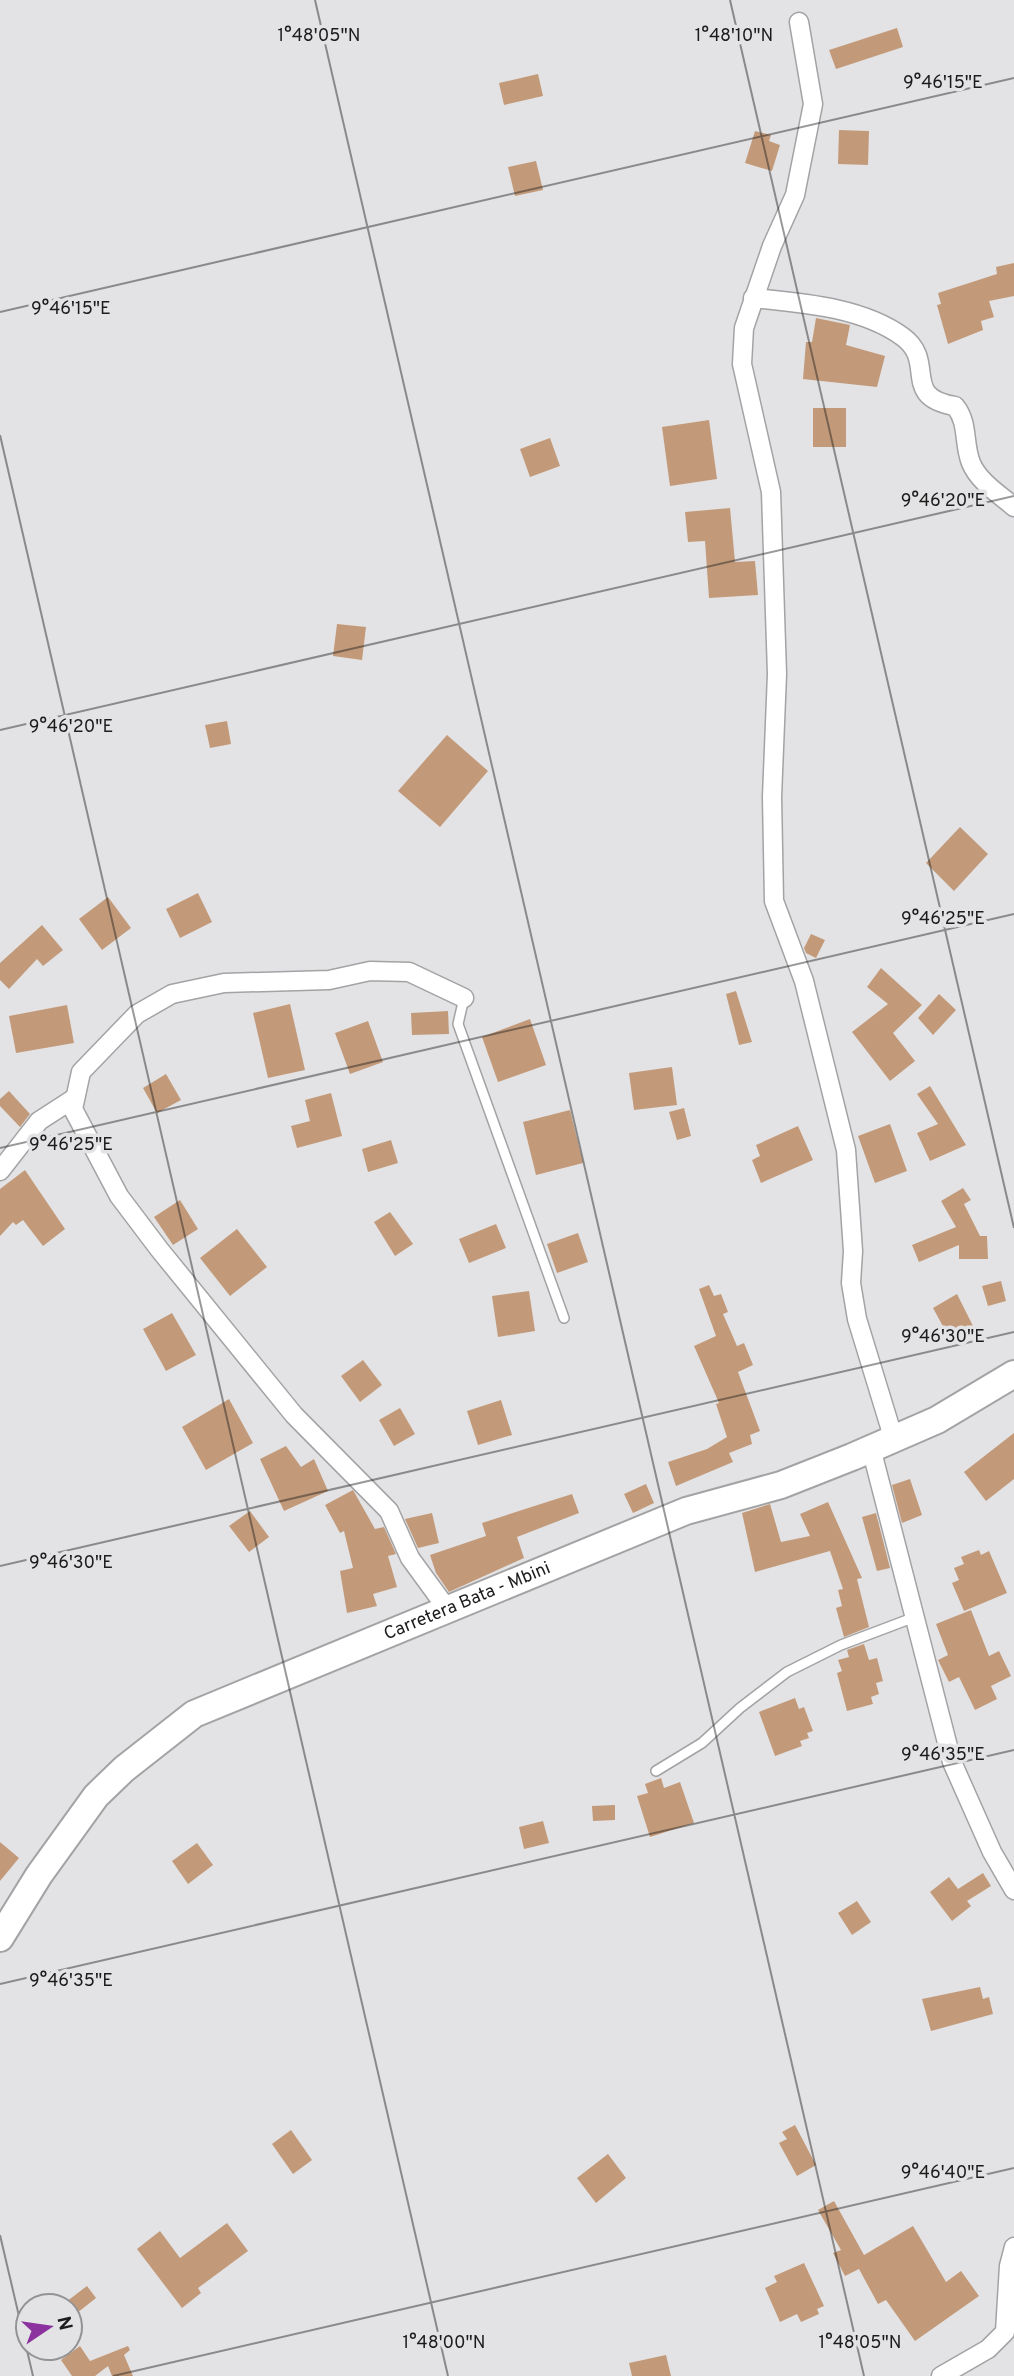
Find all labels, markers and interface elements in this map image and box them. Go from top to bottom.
text: 1°48'05"N [278,25,360,48]
text: 1°48'10"N [695,25,773,48]
text: 9°46'15"E [903,72,983,95]
text: 9°46'15"E [31,298,111,321]
text: 9°46'20"E [901,490,985,513]
text: 9°46'20"E [29,716,113,739]
text: 9°46'25"E [901,908,985,931]
text: 9°46'25"E [29,1134,113,1157]
text: 9°46'30"E [901,1326,985,1349]
text: 9°46'30"E [29,1552,113,1575]
street label: Carretera Bata - Mbini [381,1557,554,1646]
text: 9°46'35"E [901,1744,985,1767]
text: 9°46'35"E [29,1970,113,1993]
text: 9°46'40"E [901,2162,985,2185]
north arrow [14,2292,84,2362]
text: N [50,2314,77,2333]
text: 1°48'00"N [402,2332,486,2355]
text: 1°48'05"N [819,2332,901,2355]

